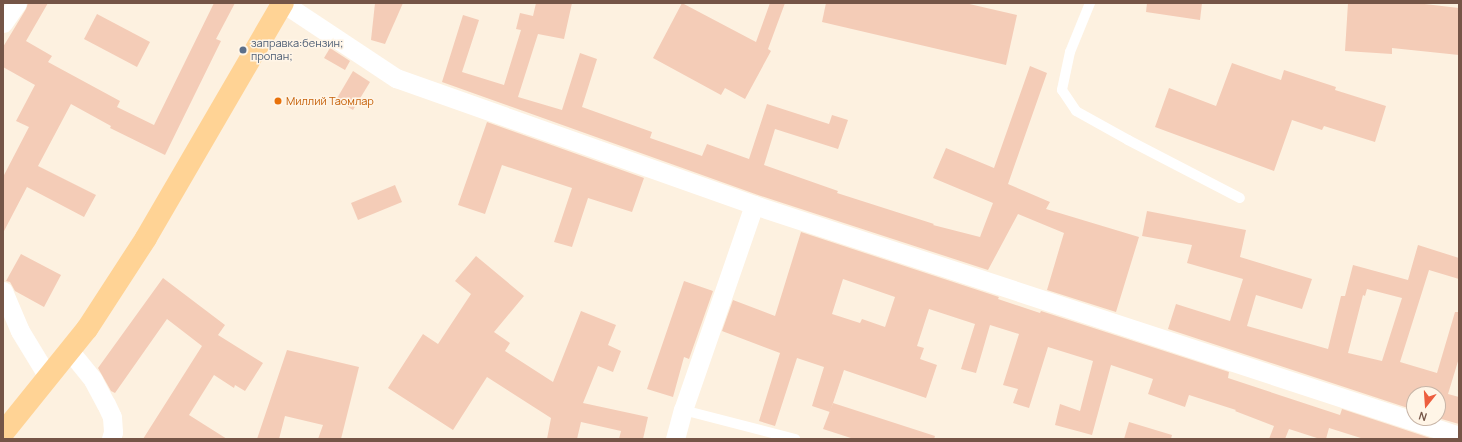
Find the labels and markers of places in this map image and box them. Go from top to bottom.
place label: заправка:бензин; пропан; [251,37,343,63]
marker: заправка:бензин; пропан; [238,45,248,55]
place label: Миллий Таомлар [286,94,374,108]
marker: Миллий Таомлар [273,96,283,106]

